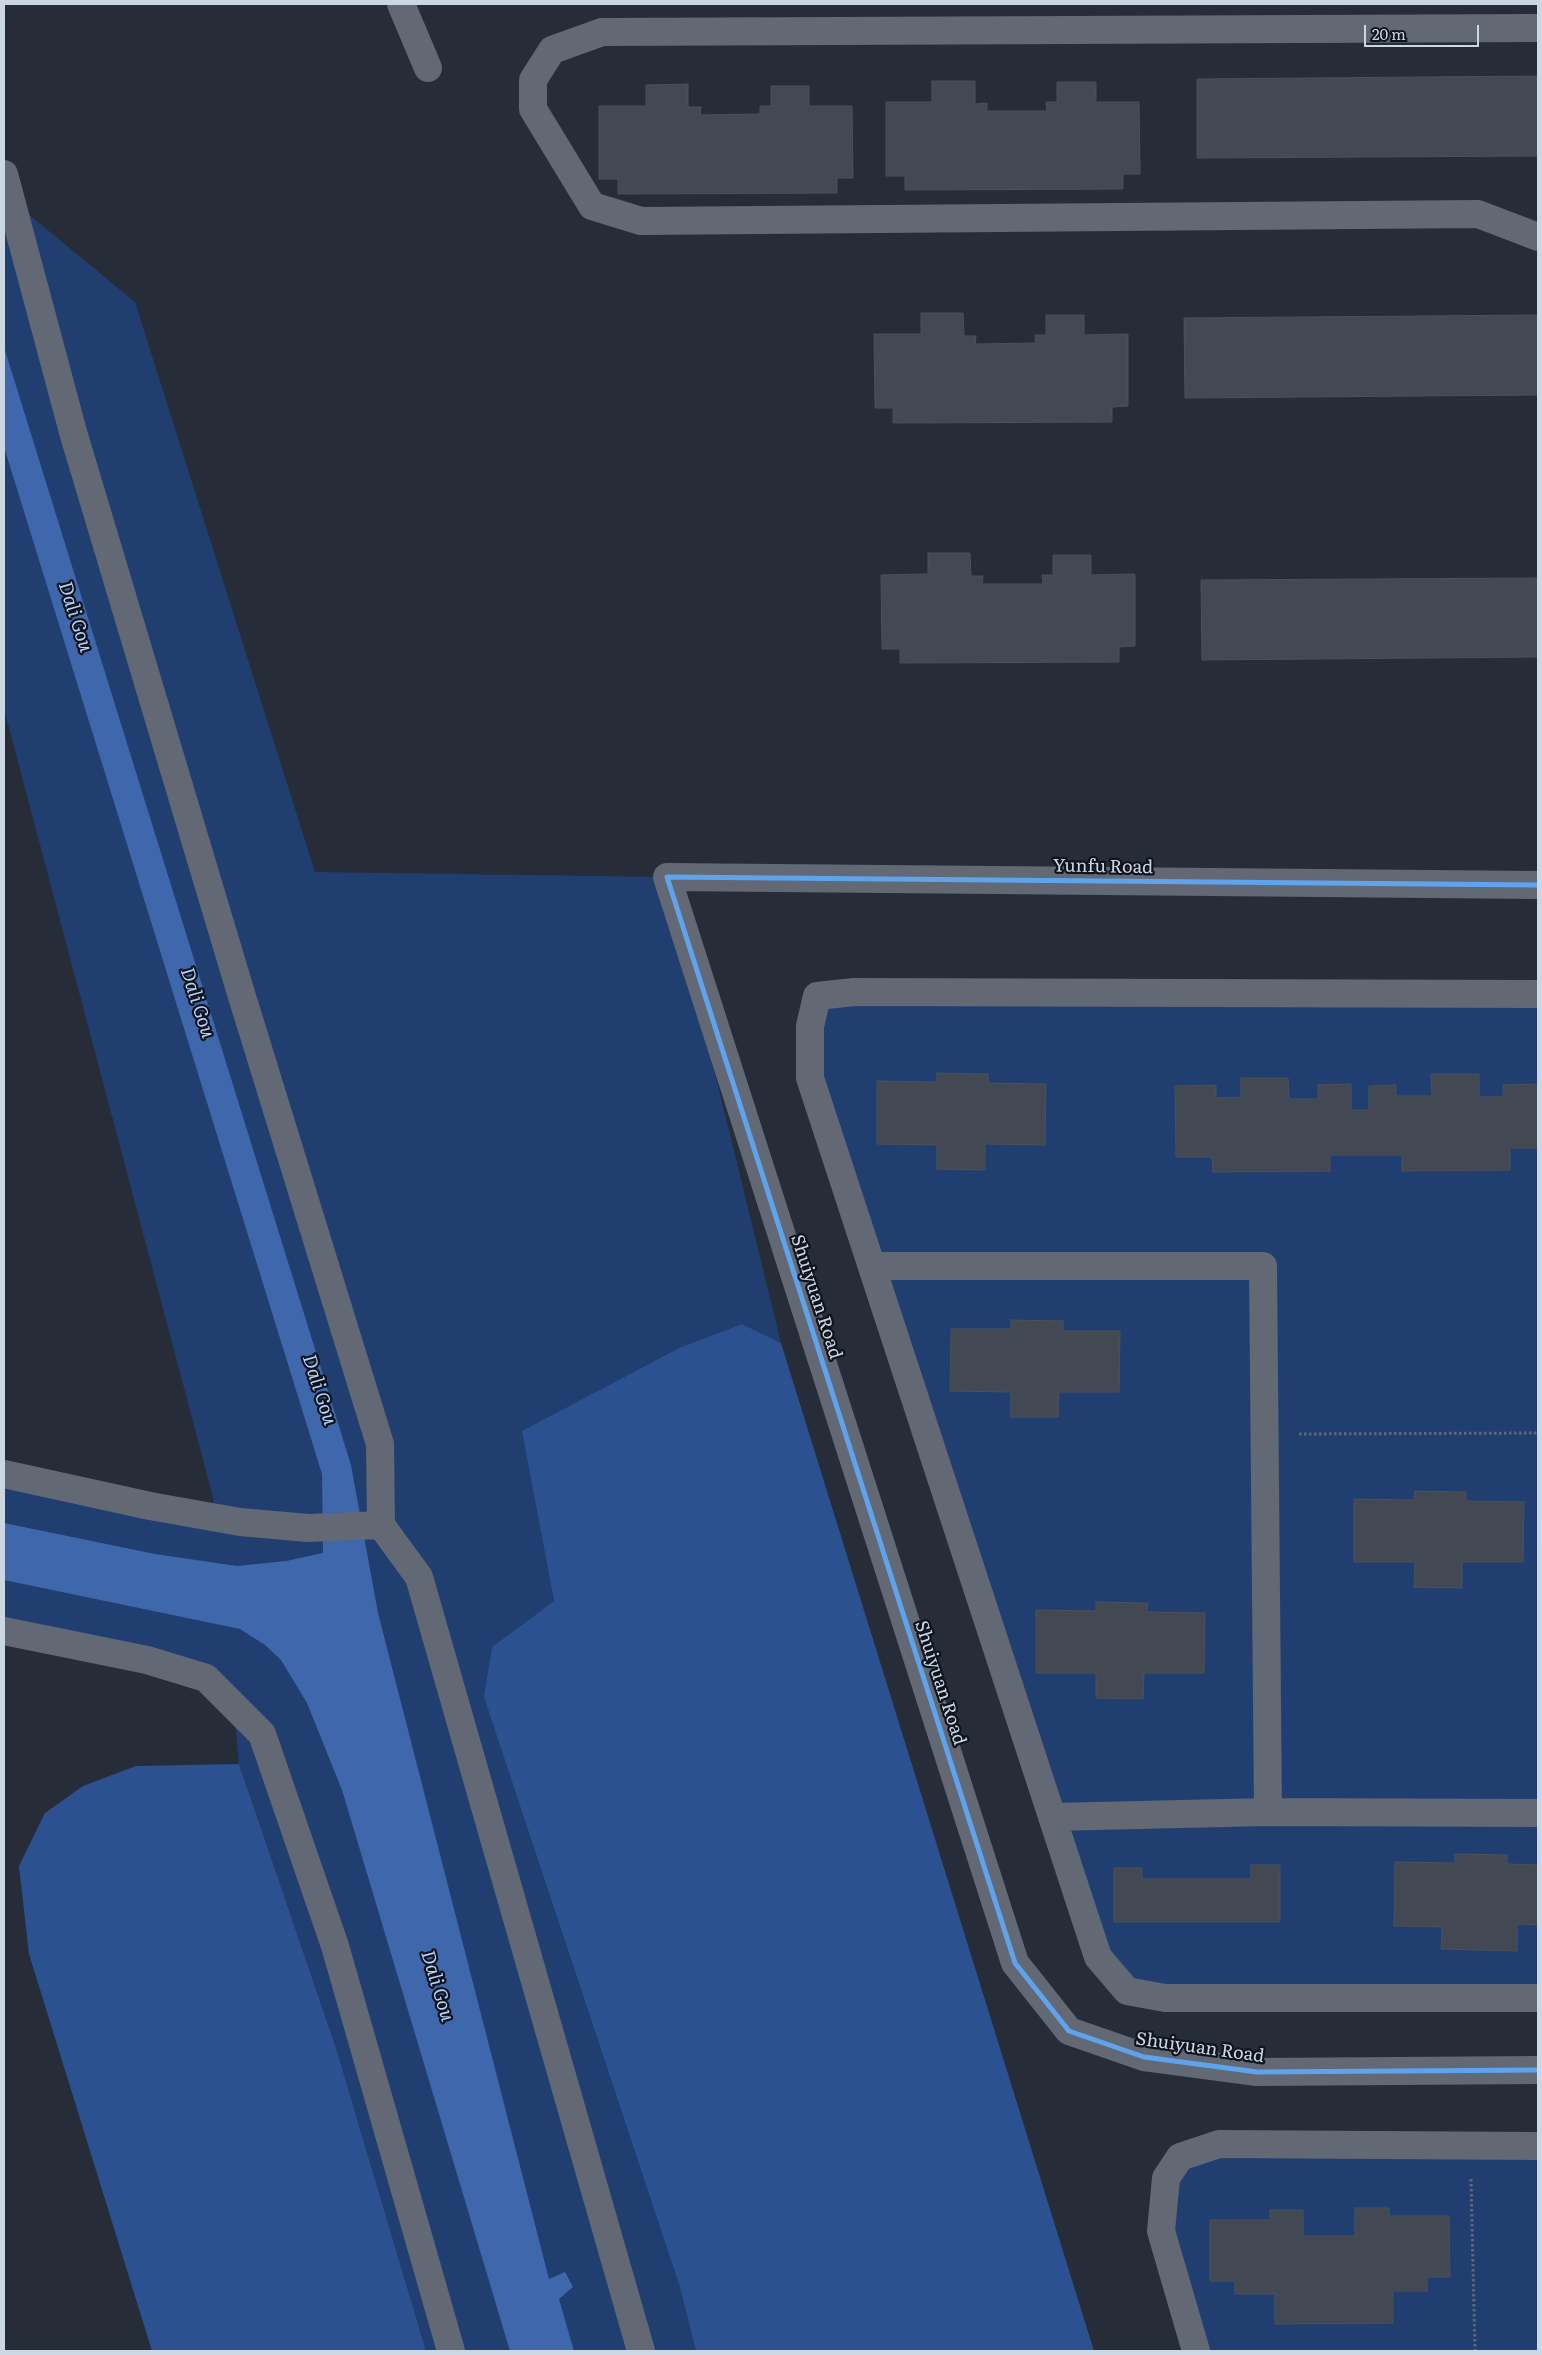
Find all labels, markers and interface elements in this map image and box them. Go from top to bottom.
scale bar [1367,15,1482,47]
text: 20 m [1372,22,1406,45]
water label: Dali Gou [53,579,97,655]
street label: Yunfu Road [1053,855,1153,879]
water label: Dali Gou [175,965,219,1041]
street label: Shuiyuan Road [786,1232,846,1362]
water label: Dali Gou [297,1352,341,1428]
street label: Shuiyuan Road [910,1618,970,1748]
water label: Dali Gou [415,1948,459,2024]
street label: Shuiyuan Road [1134,2028,1266,2068]

